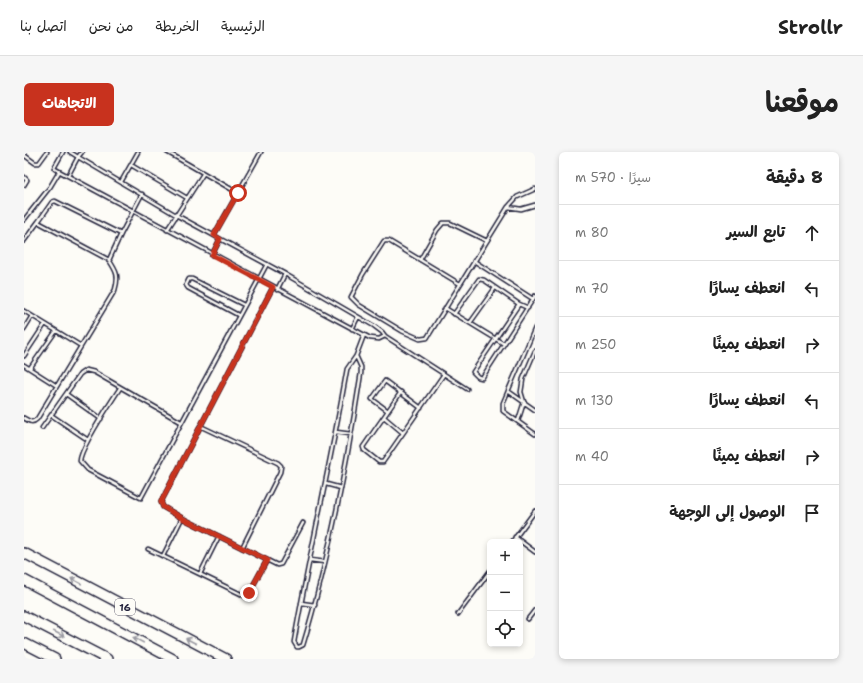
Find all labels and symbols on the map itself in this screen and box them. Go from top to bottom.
route start [229,184,247,202]
one-way arrow [70,577,82,584]
route end [240,584,258,602]
road number: 16 [115,599,135,615]
one-way arrow [52,630,64,638]
one-way arrow [133,636,145,644]
one-way arrow [185,637,197,644]

